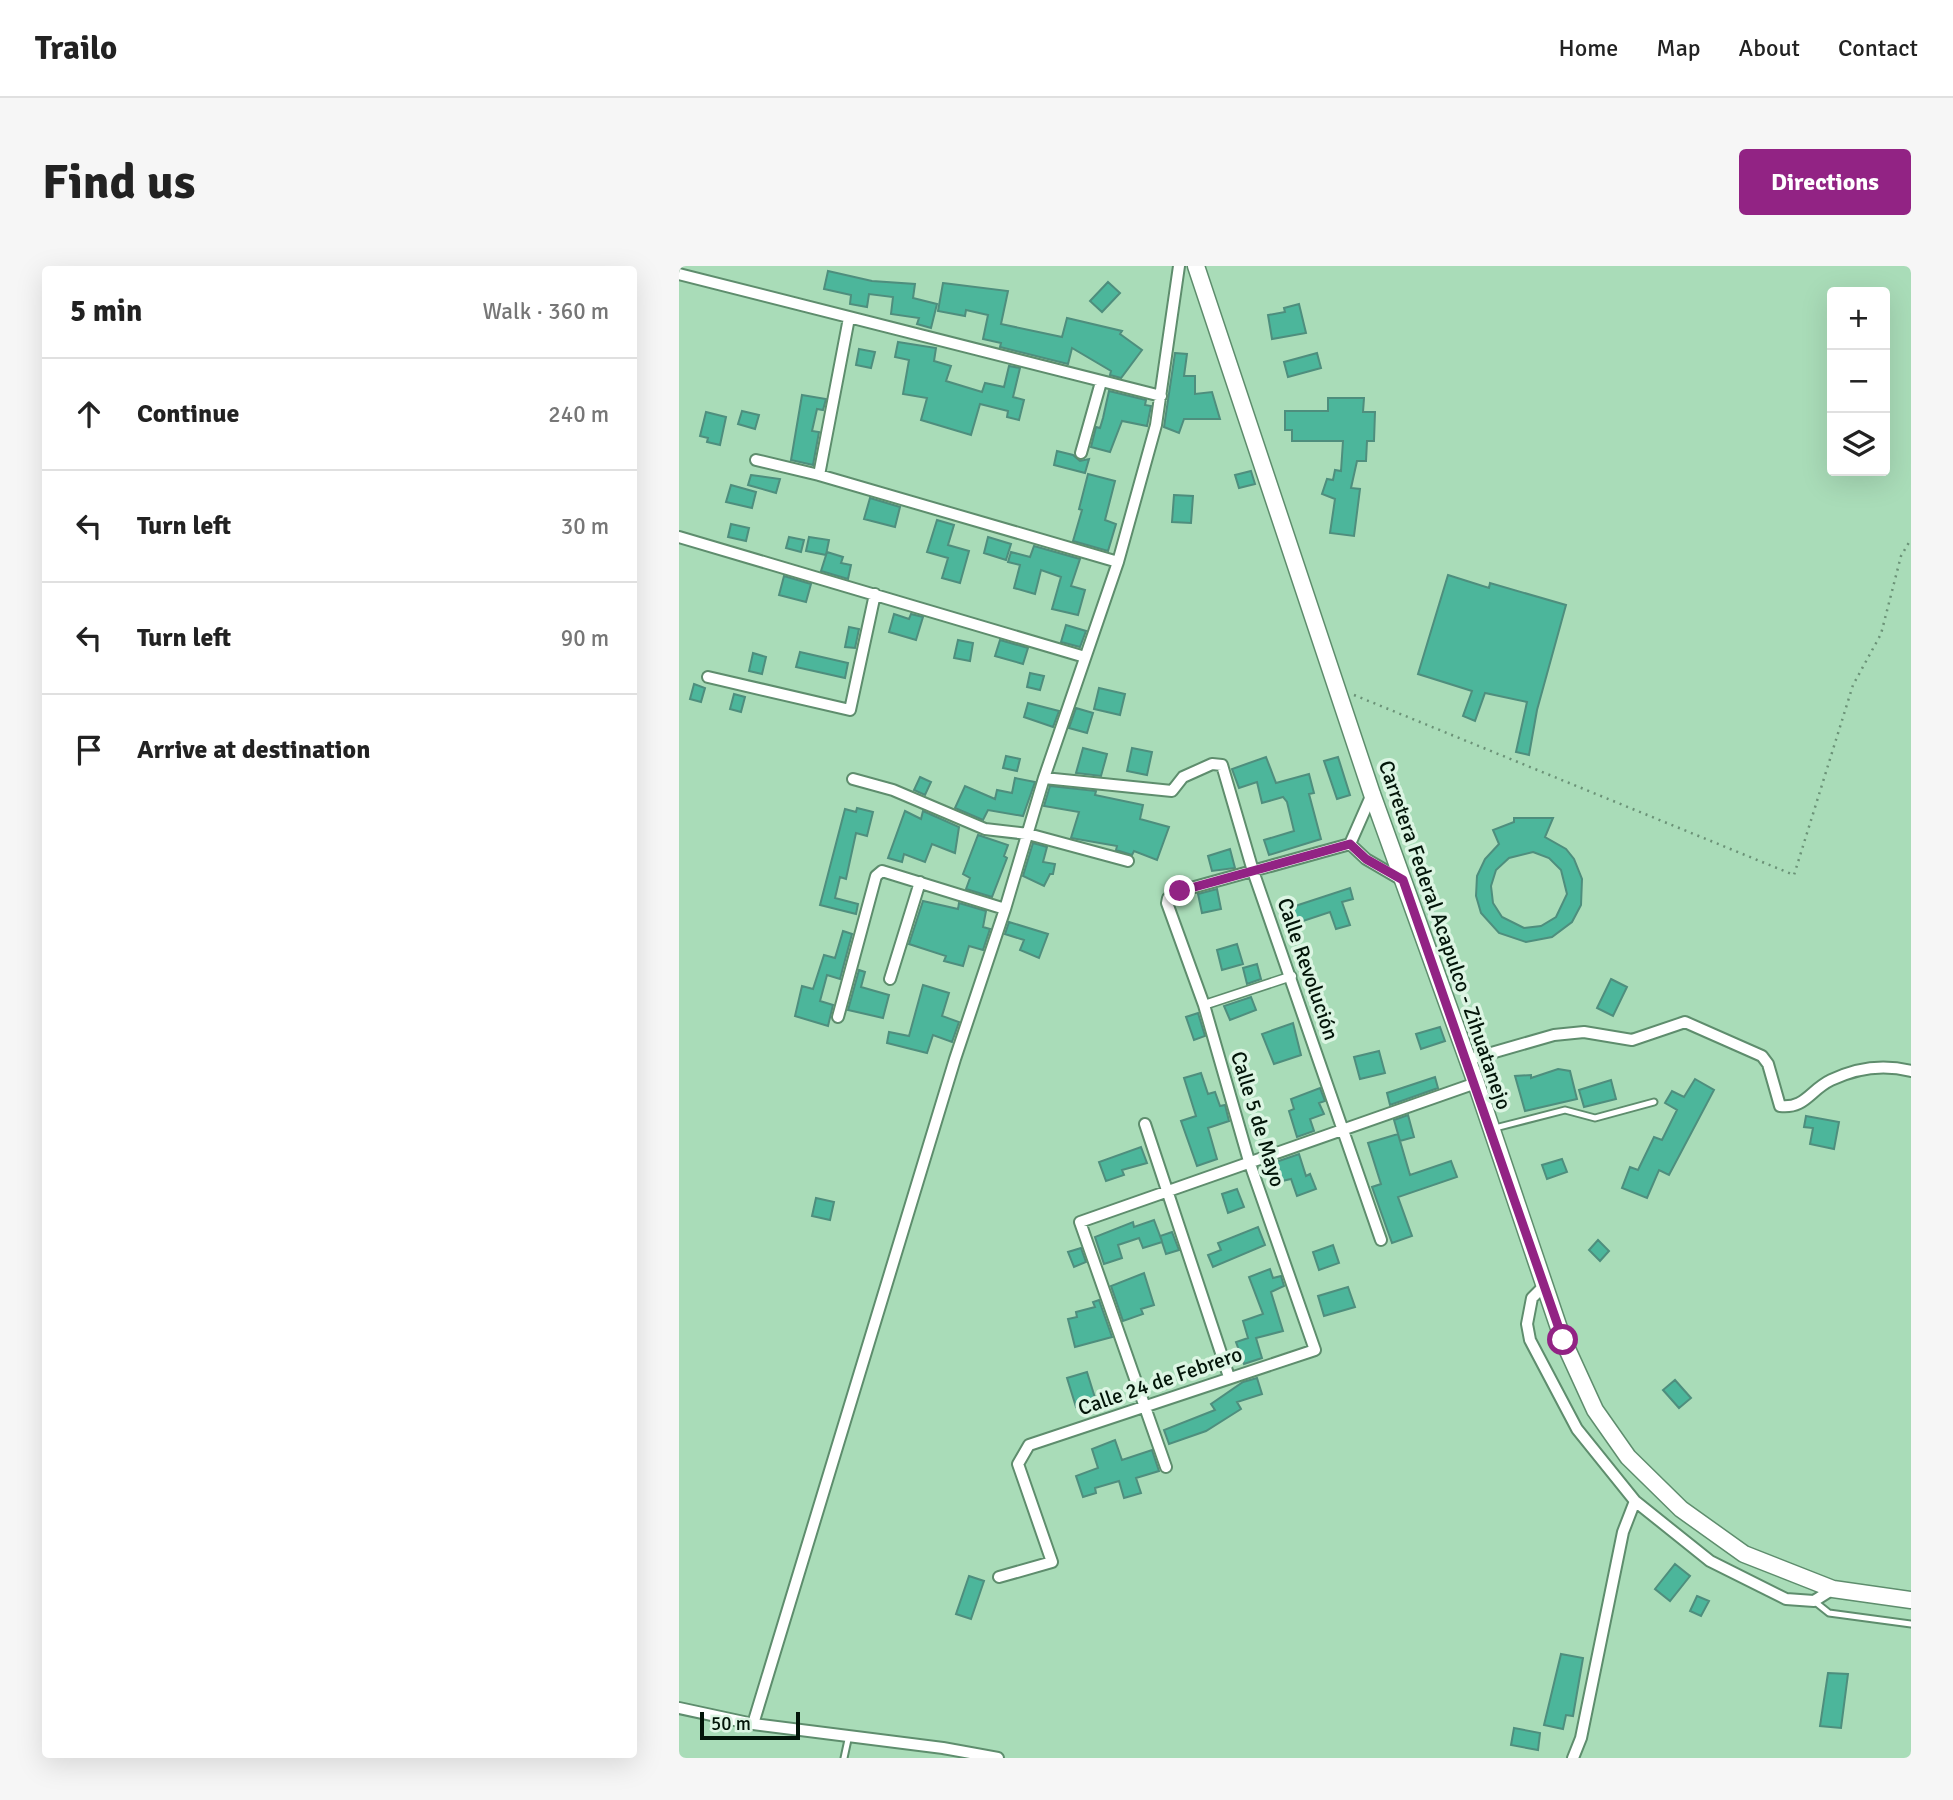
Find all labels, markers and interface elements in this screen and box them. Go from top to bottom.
text: Trailo [35,28,117,69]
text: Home [1558,33,1618,63]
text: Map [1656,33,1701,63]
text: About [1739,33,1800,63]
text: Contact [1838,33,1918,63]
button: Directions [1739,149,1911,215]
text: Find us [42,152,195,212]
map controls [1827,287,1890,476]
button: + [1827,287,1890,350]
text: 5 min [70,293,142,330]
text: Walk · 360 m [483,297,609,326]
button: − [1827,350,1890,413]
icon: ahead [70,395,108,433]
text: Continue [137,398,239,430]
text: 240 m [548,400,609,429]
button: layers [1827,413,1890,476]
icon: left [70,507,108,545]
text: Turn left [137,510,231,542]
text: 30 m [561,512,609,541]
icon: left [70,619,108,657]
text: Turn left [137,622,231,654]
text: 90 m [561,624,609,653]
icon: arrive [70,731,108,769]
text: Arrive at destination [137,734,370,766]
street label: Carretera Federal Acapulco - Zihuatanejo [1373,757,1517,1113]
route end [1164,875,1195,906]
street label: Calle Revolución [1272,895,1344,1043]
street label: Calle 5 de Mayo [1225,1048,1291,1190]
route start [1547,1324,1578,1355]
street label: Calle 24 de Febrero [1075,1341,1245,1421]
scale bar [700,1709,800,1741]
text: 50 m [711,1712,751,1736]

